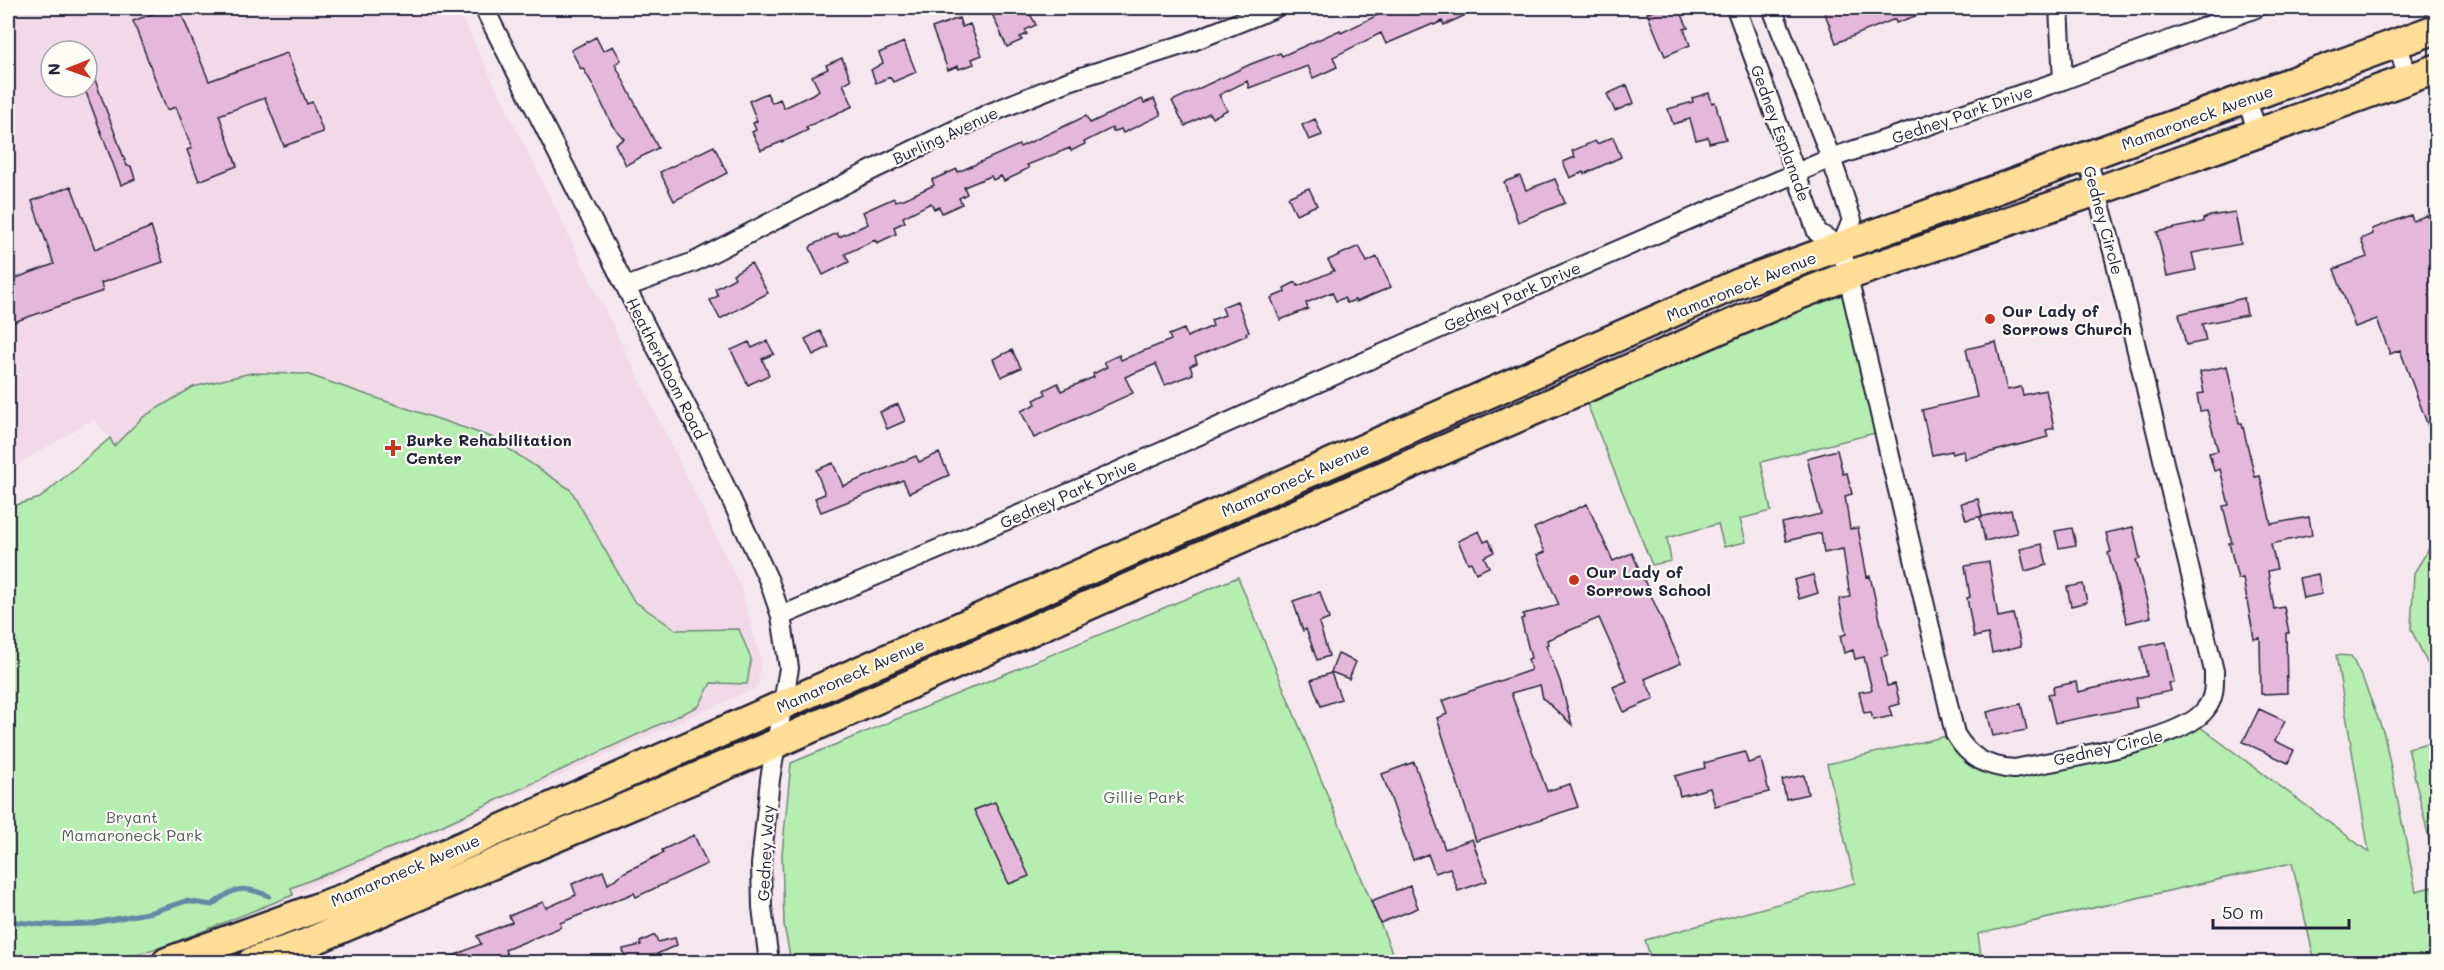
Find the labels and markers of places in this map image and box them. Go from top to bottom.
place label: Our Lady of Sorrows Church [2002,300,2132,339]
marker: Our Lady of Sorrows Church [1983,312,1997,326]
place label: Burke Rehabilitation Center [406,429,572,468]
marker: Burke Rehabilitation Center [384,439,402,457]
place label: Our Lady of Sorrows School [1586,561,1711,600]
marker: Our Lady of Sorrows School [1567,573,1581,587]

